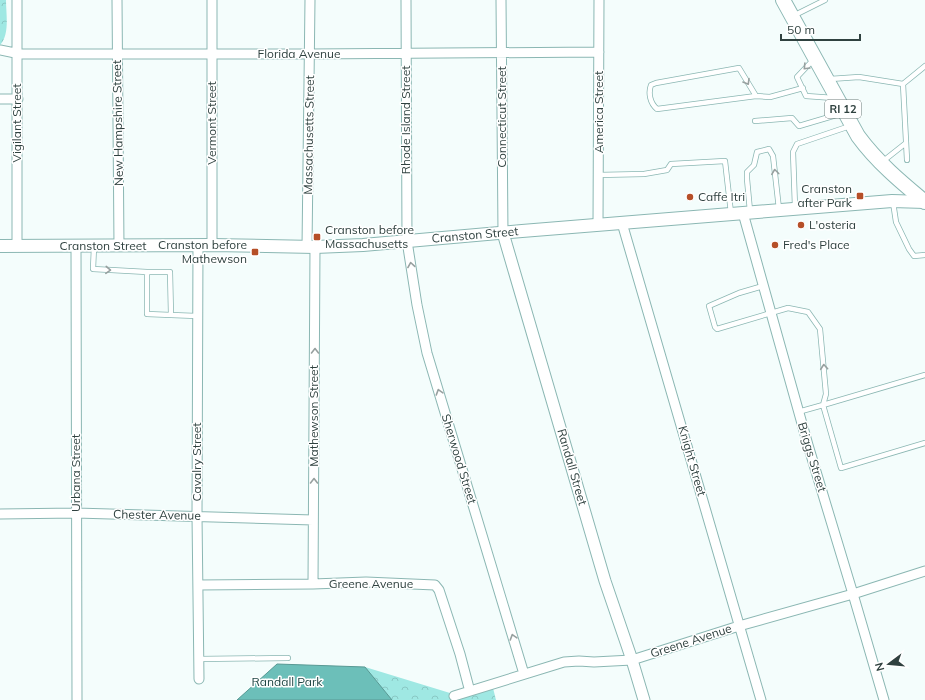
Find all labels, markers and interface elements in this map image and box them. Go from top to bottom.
scale bar [781,16,860,42]
text: 50 m [787,22,815,37]
street label: Florida Avenue [258,46,341,61]
street label: New Hampshire Street [109,60,126,186]
one-way arrow [803,62,811,70]
street label: Rhode Island Street [398,66,413,174]
street label: Connecticut Street [494,66,509,168]
street label: America Street [591,71,606,153]
street label: Massachusetts Street [300,75,317,195]
one-way arrow [743,78,750,85]
street label: Vermont Street [204,81,219,165]
street label: Vigilant Street [9,84,24,162]
road number: RI 12 [825,100,861,118]
one-way arrow [771,169,780,175]
place label: Cranston after Park [798,181,853,210]
place label: Caffe Itri [698,189,745,204]
marker: Cranston after Park [855,191,865,201]
marker: Caffe Itri [685,192,695,202]
place label: L'osteria [809,217,856,232]
marker: L'osteria [796,220,806,230]
place label: Cranston before Massachusetts [325,222,414,251]
street label: Cranston Street [431,223,519,246]
marker: Cranston before Massachusetts [312,232,322,242]
place label: Cranston before Mathewson [158,237,247,266]
place label: Fred's Place [783,237,850,252]
street label: Cranston Street [60,238,146,253]
marker: Fred's Place [770,240,780,250]
marker: Cranston before Mathewson [250,247,260,257]
one-way arrow [407,262,416,268]
one-way arrow [105,265,111,274]
one-way arrow [311,348,319,354]
one-way arrow [820,364,829,370]
street label: Mathewson Street [306,365,321,467]
one-way arrow [435,389,444,396]
street label: Sherwood Street [439,412,480,506]
street label: Briggs Street [795,420,830,494]
street label: Cavalry Street [189,423,204,501]
street label: Knight Street [675,424,710,498]
street label: Randall Street [554,427,591,507]
street label: Urbana Street [68,434,83,512]
one-way arrow [310,478,318,484]
street label: Chester Avenue [113,506,201,523]
street label: Greene Avenue [329,576,413,591]
street label: Greene Avenue [648,620,733,661]
one-way arrow [509,634,518,641]
north arrow [869,644,909,684]
text: N [872,661,887,673]
park label: Randall Park [251,674,323,689]

